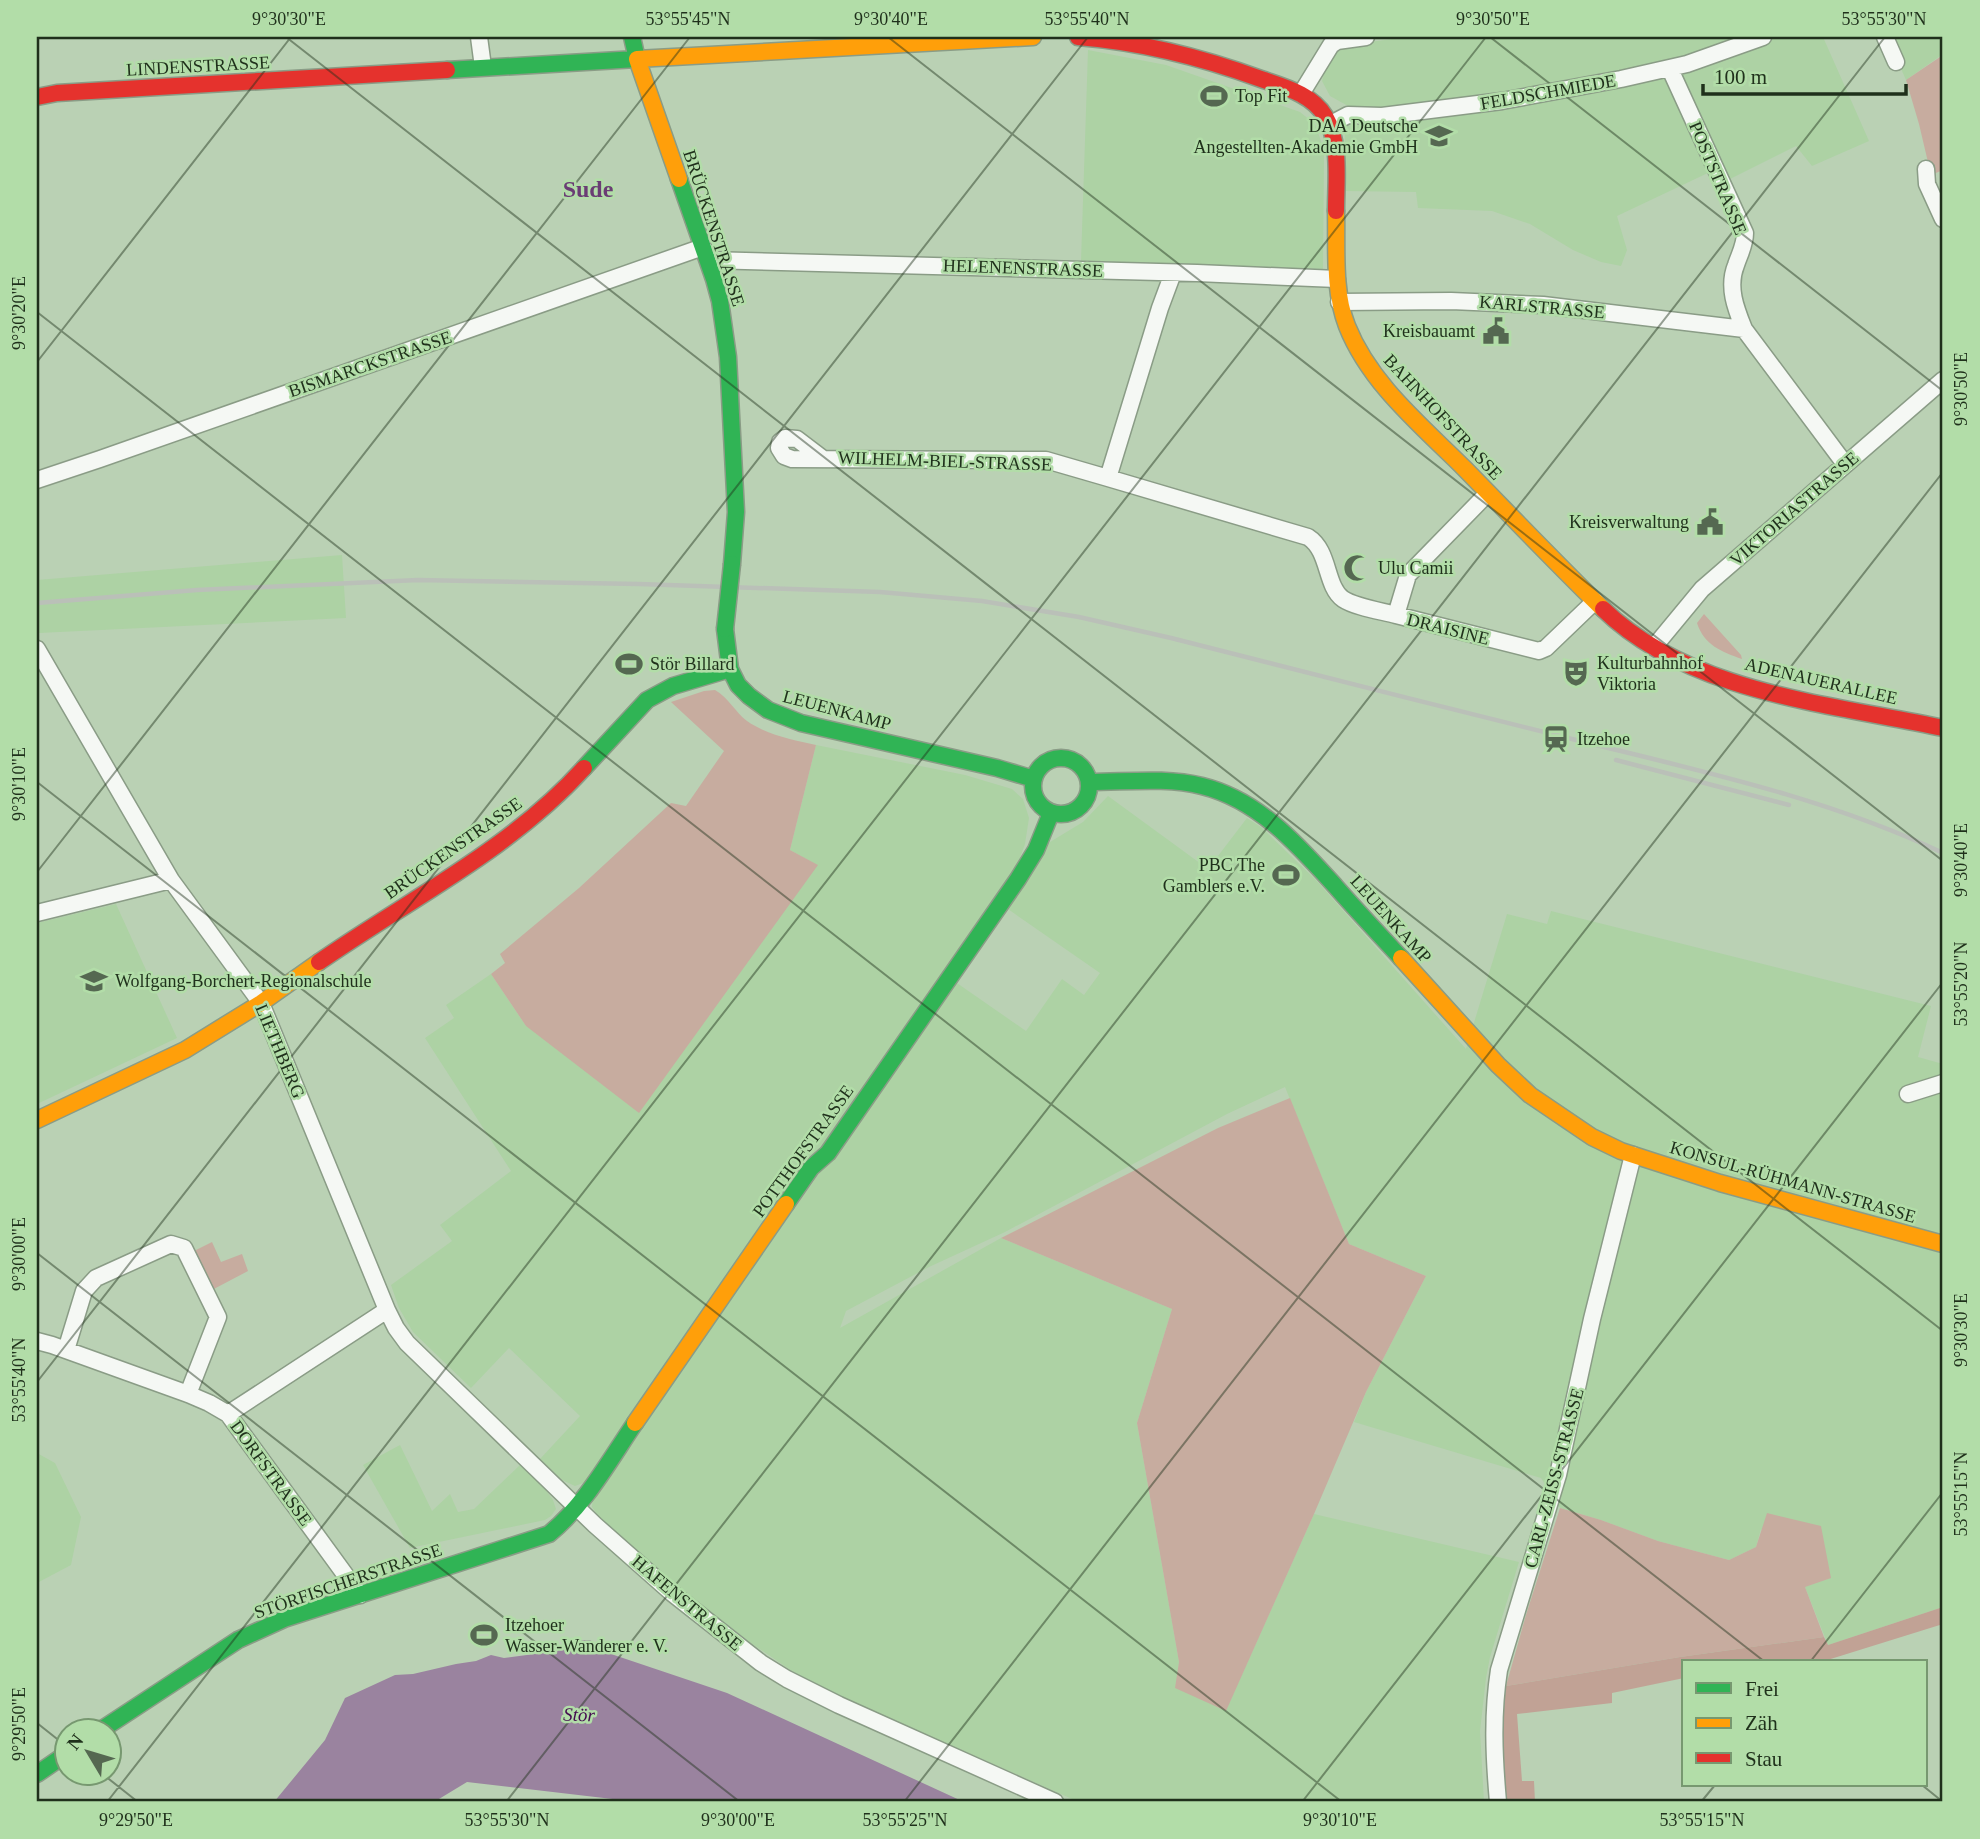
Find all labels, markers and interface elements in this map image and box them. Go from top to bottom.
text: 9°30'30"E [252,9,326,29]
text: 53°55'45"N [646,9,730,29]
text: 9°30'40"E [854,9,928,29]
text: 53°55'40"N [1045,9,1129,29]
text: 9°30'50"E [1456,9,1530,29]
text: 53°55'30"N [1842,9,1926,29]
street label: LINDENSTRASSE [126,52,270,80]
scale bar [1703,52,1906,96]
text: 100 m [1714,65,1767,89]
street label: FELDSCHMIEDE [1479,70,1617,114]
sports icon: Top Fit [1199,81,1229,111]
place label: Top Fit [1235,86,1287,106]
place label: DAA Deutsche Angestellten-Akademie GmbH [1194,116,1418,157]
street label: POSTSTRASSE [1685,118,1751,238]
school or university icon: DAA Deutsche Angestellten-Akademie GmbH [1424,121,1454,151]
street label: BRÜCKENSTRASSE [679,147,749,309]
district label: Sude [563,176,614,202]
street label: HELENENSTRASSE [943,255,1103,281]
text: 9°30'20"E [9,276,29,350]
street label: KARLSTRASSE [1478,292,1606,322]
public building icon: Kreisbauamt [1481,316,1511,346]
place label: Kreisbauamt [1383,321,1475,341]
street label: BISMARCKSTRASSE [286,327,454,401]
street label: BAHNHOFSTRASSE [1380,350,1506,484]
text: 9°30'50"E [1951,352,1971,426]
street label: WILHELM-BIEL-STRASSE [838,447,1052,475]
street label: VIKTORIASTRASSE [1726,448,1862,570]
public building icon: Kreisverwaltung [1695,507,1725,537]
place label: Kreisverwaltung [1569,512,1689,532]
mosque icon: Ulu Camii [1342,553,1372,583]
place label: Ulu Camii [1378,558,1454,578]
street label: DRAISINE [1405,609,1491,649]
sports icon: Stör Billard [614,649,644,679]
place label: Kulturbahnhof Viktoria [1597,653,1703,694]
place label: Stör Billard [650,654,735,674]
street label: ADENAUERALLEE [1743,654,1899,708]
theatre icon: Kulturbahnhof Viktoria [1561,658,1591,688]
street label: LEUENKAMP [781,686,893,734]
station icon: Itzehoe [1541,724,1571,754]
place label: Itzehoe [1577,729,1630,749]
text: 9°30'10"E [9,747,29,821]
street label: BRÜCKENSTRASSE [380,793,526,903]
text: 9°30'40"E [1951,823,1971,897]
place label: PBC The Gamblers e.V. [1163,855,1265,896]
sports icon: PBC The Gamblers e.V. [1271,860,1301,890]
street label: LEUENKAMP [1346,871,1436,967]
text: 53°55'20"N [1951,942,1971,1026]
school or university icon: Wolfgang-Borchert-Regionalschule [79,966,109,996]
place label: Wolfgang-Borchert-Regionalschule [115,971,371,991]
street label: LIETHBERG [251,1001,309,1101]
street label: POTTHOFSTRASSE [748,1081,858,1221]
street label: KONSUL-RÜHMANN-STRASSE [1668,1137,1918,1227]
text: 9°30'00"E [9,1217,29,1291]
text: 9°30'30"E [1951,1293,1971,1367]
text: 53°55'40"N [9,1338,29,1422]
street label: CARL-ZEISS-STRASSE [1520,1386,1588,1570]
street label: DORFSTRASSE [226,1417,316,1529]
text: 53°55'15"N [1951,1452,1971,1536]
street label: STÖRFISCHERSTRASSE [252,1539,444,1623]
street label: HAFENSTRASSE [628,1551,746,1655]
place label: Itzehoer Wasser-Wanderer e. V. [505,1615,668,1656]
sports icon: Itzehoer Wasser-Wanderer e. V. [469,1620,499,1650]
legend [1682,1660,1927,1786]
text: Frei [1745,1677,1779,1701]
text: 9°29'50"E [9,1687,29,1761]
water label: Stör [563,1703,596,1726]
text: Zäh [1745,1711,1778,1735]
north arrow [52,1716,122,1786]
text: N [62,1730,88,1754]
text: Stau [1745,1747,1783,1771]
text: 9°29'50"E [99,1810,173,1830]
text: 53°55'30"N [465,1810,549,1830]
text: 9°30'00"E [701,1810,775,1830]
text: 53°55'25"N [863,1810,947,1830]
text: 9°30'10"E [1303,1810,1377,1830]
text: 53°55'15"N [1660,1810,1744,1830]

